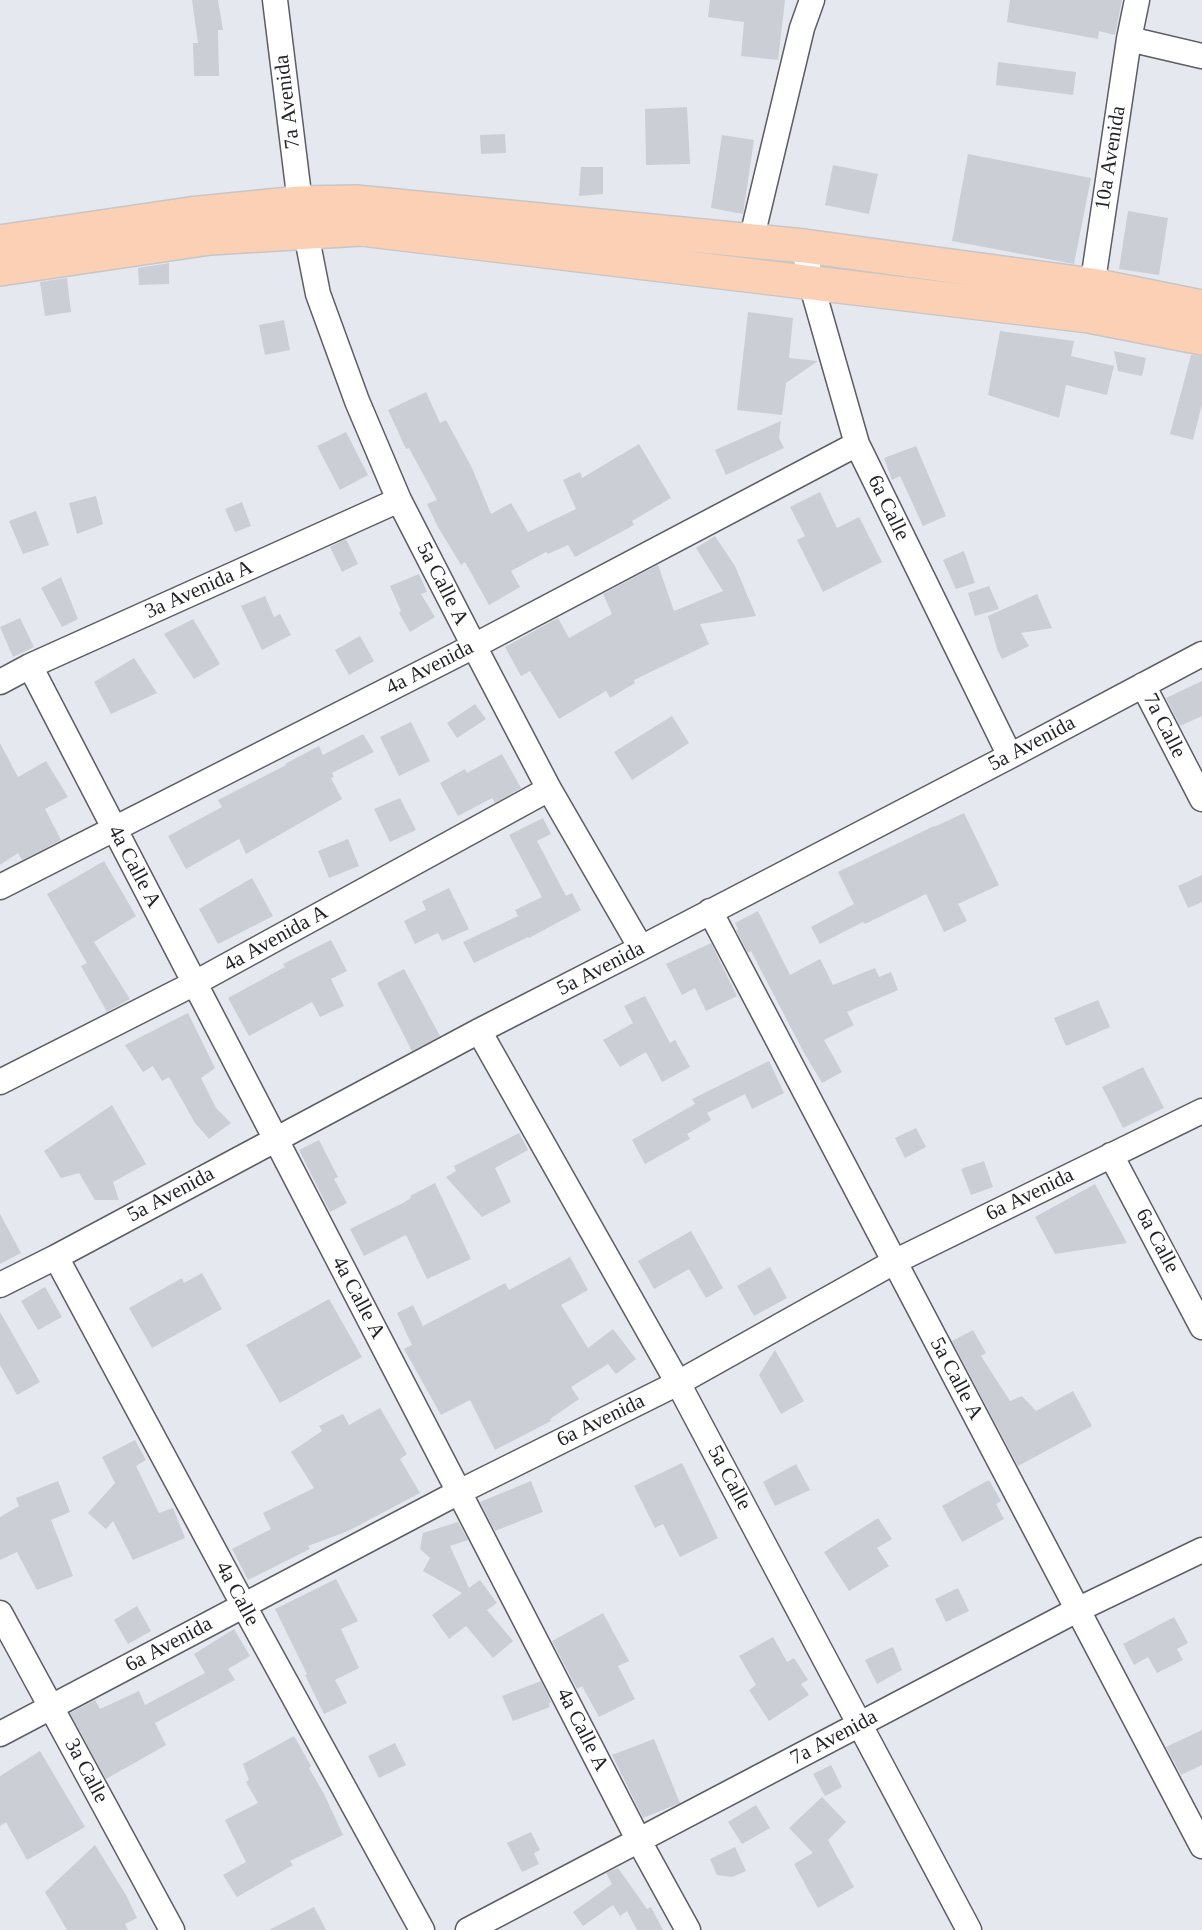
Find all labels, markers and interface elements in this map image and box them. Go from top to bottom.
street label: 7a Avenida [270,53,306,151]
street label: 10a Avenida [1090,104,1132,212]
street label: 6a Calle [861,471,915,545]
street label: 5a Calle A [410,538,474,630]
street label: 3a Avenida A [141,555,257,625]
street label: 4a Avenida [382,635,478,701]
street label: 7a Calle [1137,689,1191,763]
street label: 5a Avenida [984,711,1080,777]
street label: 4a Calle A [102,821,166,913]
street label: 4a Avenida A [220,900,332,978]
street label: 5a Avenida [553,936,649,1002]
street label: 5a Avenida [123,1162,219,1228]
street label: 6a Avenida [982,1163,1078,1227]
street label: 6a Calle [1130,1204,1184,1278]
street label: 4a Calle A [326,1252,390,1344]
street label: 5a Calle A [924,1333,988,1425]
street label: 6a Avenida [553,1389,649,1453]
street label: 5a Calle [702,1441,756,1515]
street label: 4a Calle [210,1557,264,1631]
street label: 6a Avenida [121,1612,217,1678]
street label: 4a Calle A [550,1684,614,1776]
street label: 7a Avenida [786,1705,882,1771]
street label: 3a Calle [59,1734,113,1808]

